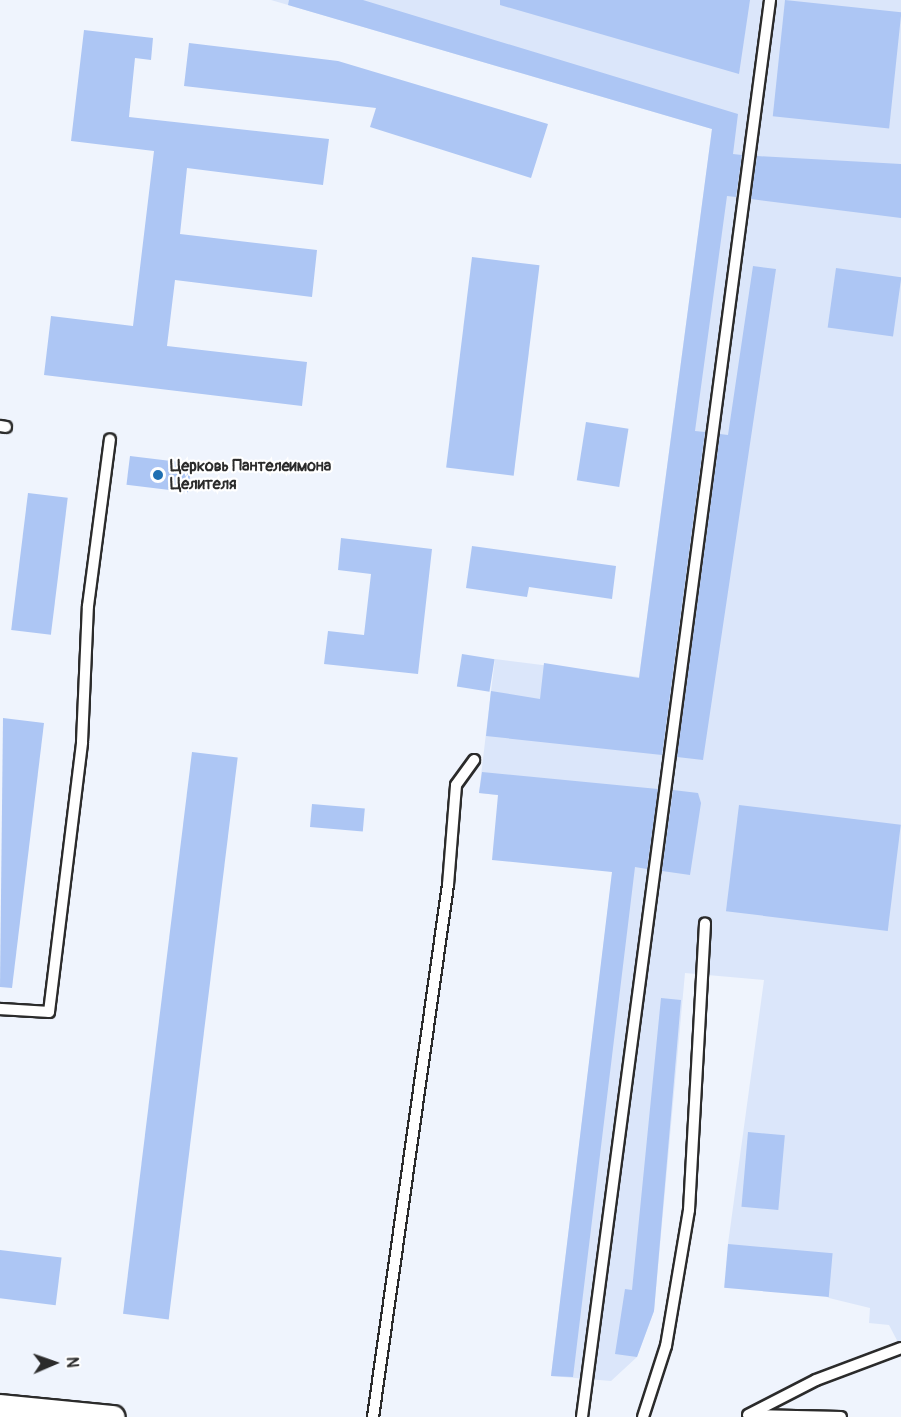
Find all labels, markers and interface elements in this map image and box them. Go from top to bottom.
place label: Церковь Пантелеимона Целителя [170,456,331,494]
marker: Церковь Пантелеимона Целителя [151,468,165,482]
north arrow [24,1333,84,1393]
text: N [62,1357,82,1368]

